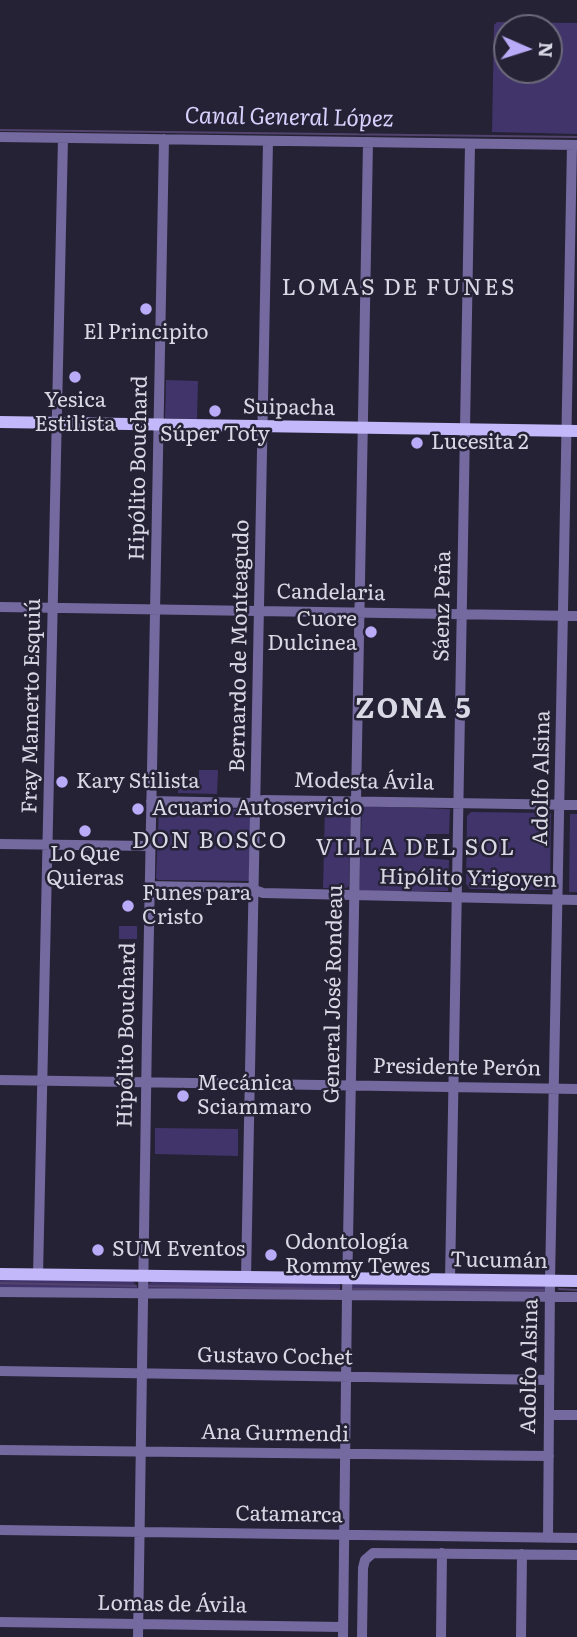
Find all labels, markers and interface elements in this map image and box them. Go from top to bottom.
north arrow [493,14,563,84]
text: N [533,41,561,59]
water label: Canal General López [184,102,394,134]
district label: LOMAS DE FUNES [283,274,515,302]
marker: El Principito [138,301,154,317]
place label: El Principito [83,320,209,346]
marker: Yesica Estilista [67,369,83,385]
street label: Hipólito Bouchard [125,375,153,561]
place label: Yesica Estilista [34,388,116,438]
street label: Suipacha [243,395,335,421]
marker: Súper Toty [207,403,223,419]
place label: Súper Toty [160,422,270,448]
place label: Lucesita 2 [431,430,529,456]
marker: Lucesita 2 [409,435,425,451]
street label: Bernardo de Monteagudo [225,519,255,773]
street label: Sáenz Peña [429,550,457,662]
street label: Candelaria [276,579,386,607]
street label: Fray Mamerto Esquiú [18,598,46,814]
place label: Cuore Dulcinea [267,607,357,657]
marker: Cuore Dulcinea [363,624,379,640]
district label: ZONA 5 [356,693,472,727]
street label: Adolfo Alsina [528,710,556,846]
street label: Modesta Ávila [294,768,434,796]
place label: Kary Stilista [76,769,200,795]
marker: Kary Stilista [54,774,70,790]
place label: Acuario Autoservicio [152,796,363,822]
marker: Acuario Autoservicio [130,801,146,817]
marker: Lo Que Quieras [77,823,93,839]
district label: DON BOSCO [133,827,287,855]
district label: VILLA DEL SOL [317,834,515,862]
place label: Lo Que Quieras [46,842,124,892]
street label: Hipólito Yrigoyen [379,865,557,893]
place label: Funes para Cristo [142,881,251,931]
street label: General José Rondeau [319,884,349,1104]
marker: Funes para Cristo [120,898,136,914]
street label: Hipólito Bouchard [113,942,141,1128]
street label: Presidente Perón [373,1054,541,1082]
place label: Mecánica Sciammaro [197,1071,312,1121]
marker: Mecánica Sciammaro [175,1088,191,1104]
place label: Odontología Rommy Tewes [285,1230,430,1280]
place label: SUM Eventos [112,1237,245,1263]
marker: SUM Eventos [90,1242,106,1258]
marker: Odontología Rommy Tewes [263,1247,279,1263]
street label: Tucumán [450,1248,548,1274]
street label: Adolfo Alsina [516,1298,544,1434]
street label: Gustavo Cochet [197,1343,353,1371]
street label: Ana Gurmendi [201,1420,349,1448]
street label: Catamarca [235,1501,343,1529]
street label: Lomas de Ávila [97,1591,247,1619]

